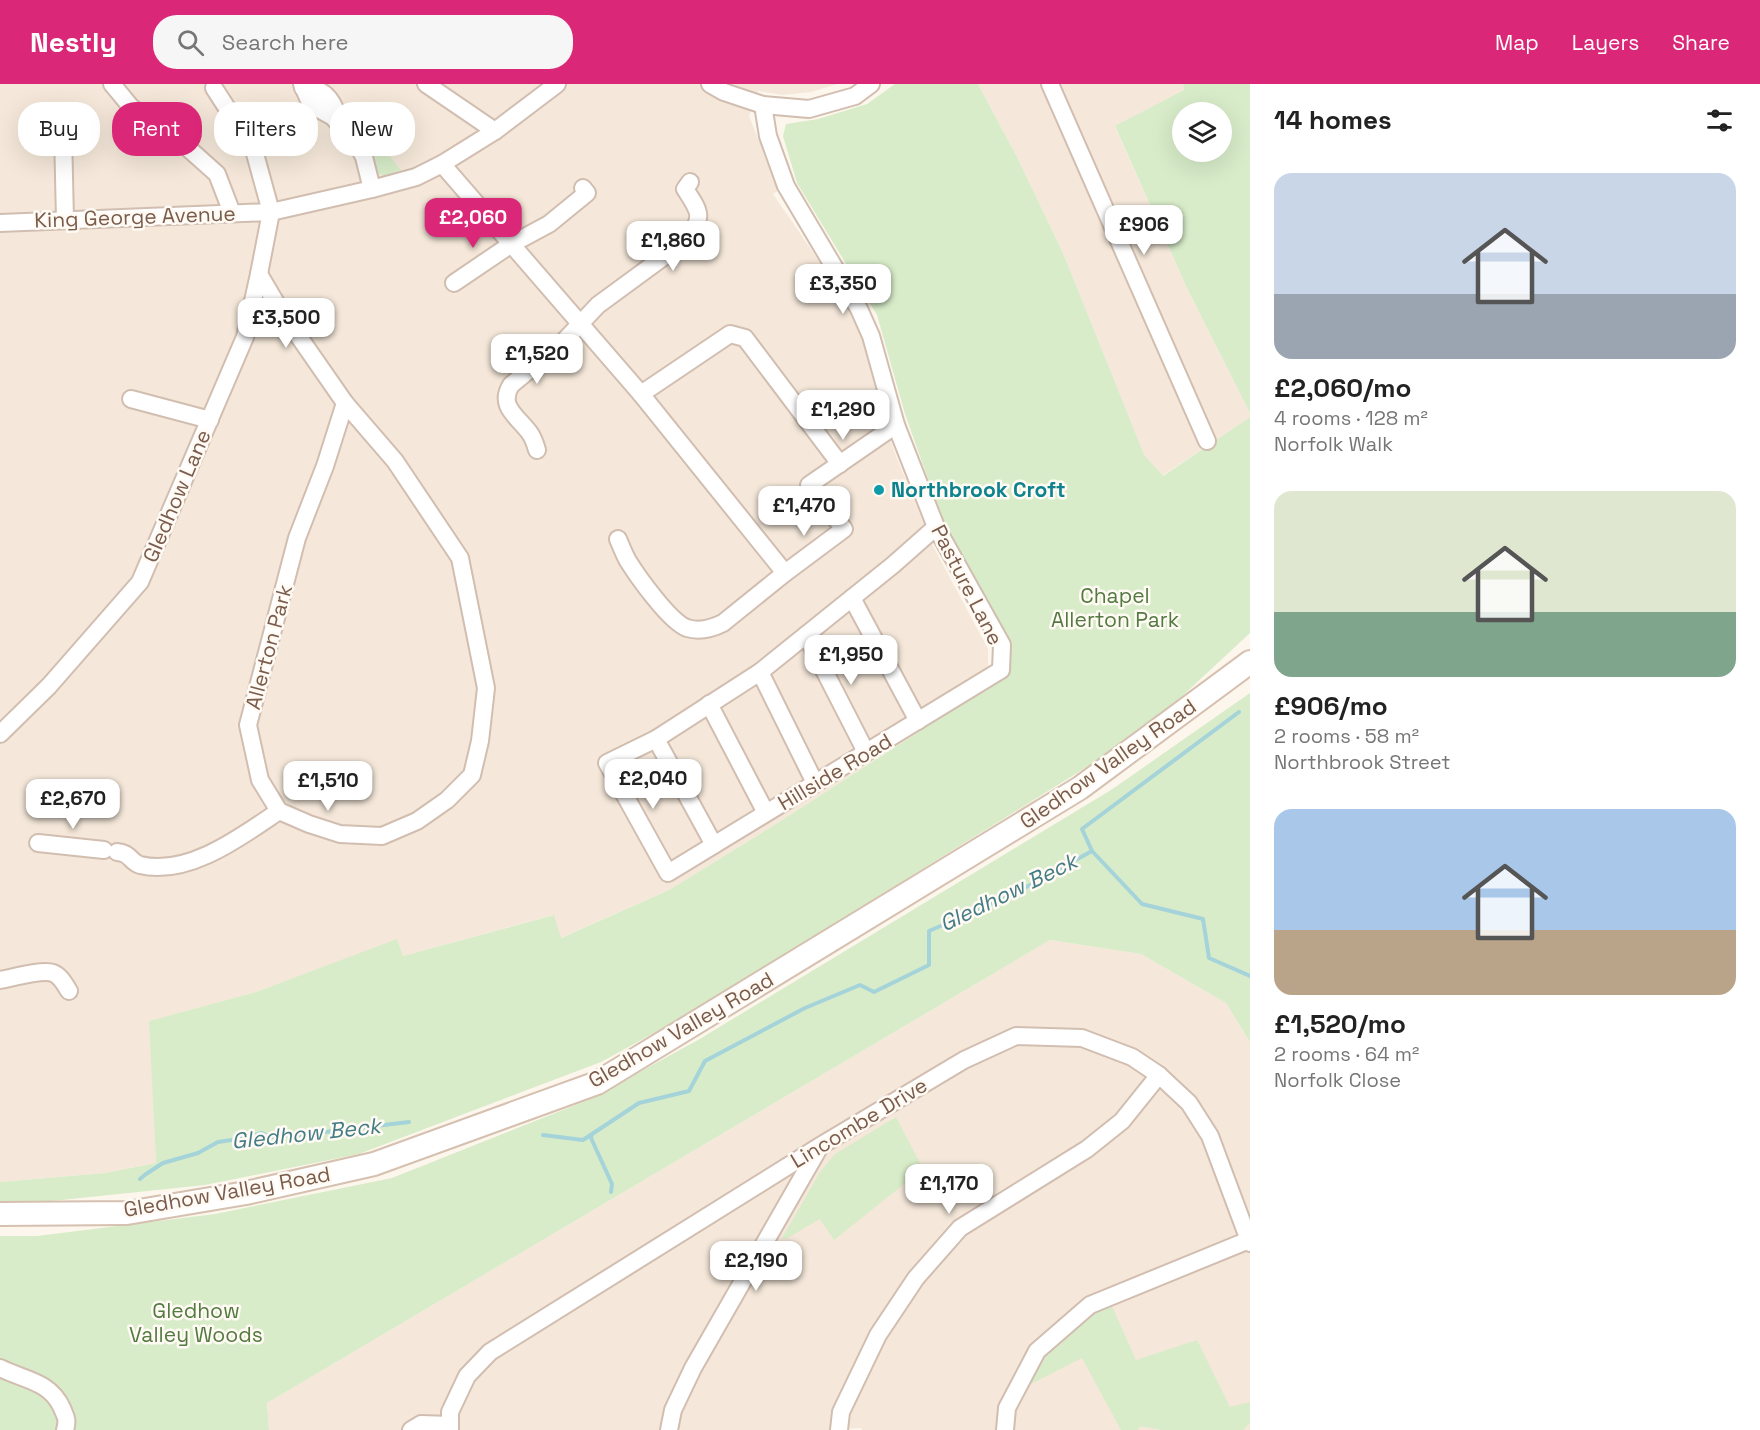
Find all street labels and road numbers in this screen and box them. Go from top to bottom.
street label: King George Avenue [34,199,236,234]
street label: Gledhow Lane [136,425,217,566]
street label: Pasture Lane [925,520,1009,650]
street label: Allerton Park [239,582,298,712]
street label: Gledhow Valley Road [1014,692,1201,835]
street label: Hillside Road [773,727,897,816]
street label: Gledhow Valley Road [583,966,778,1094]
street label: Lincombe Drive [785,1071,932,1174]
street label: Gledhow Valley Road [121,1160,332,1223]

